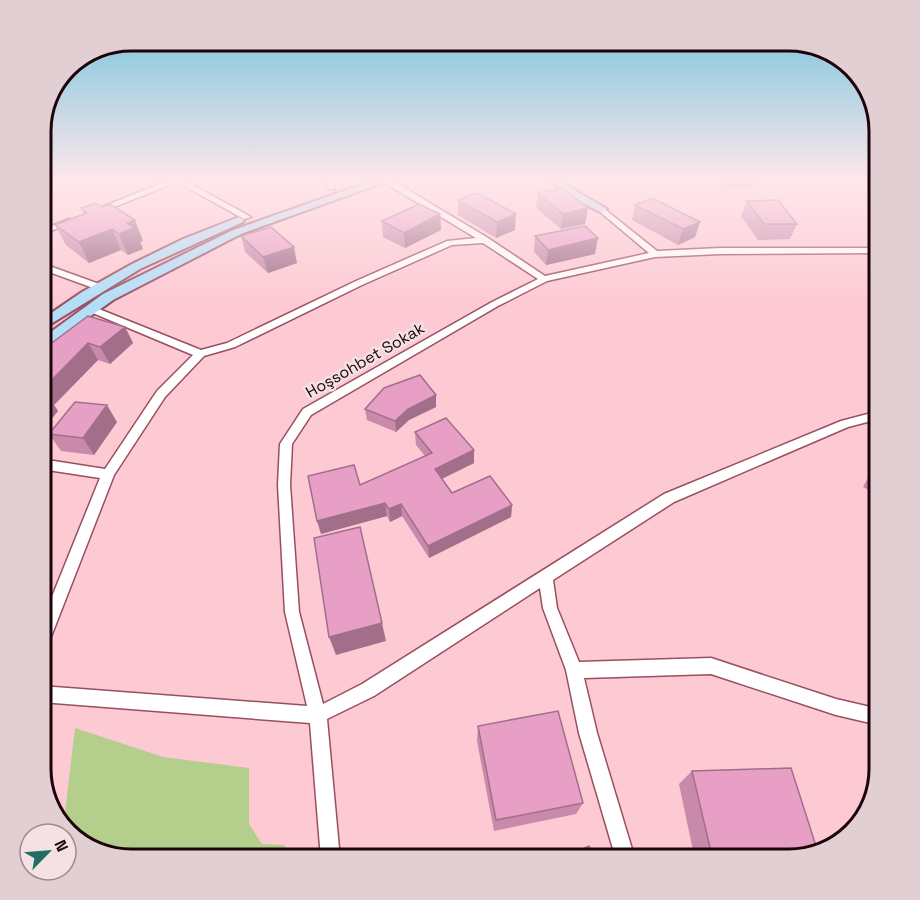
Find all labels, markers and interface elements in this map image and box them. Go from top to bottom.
street label: Hoşsohbet Sokak [302,317,429,403]
north arrow [18,822,78,882]
text: N [49,837,73,855]

